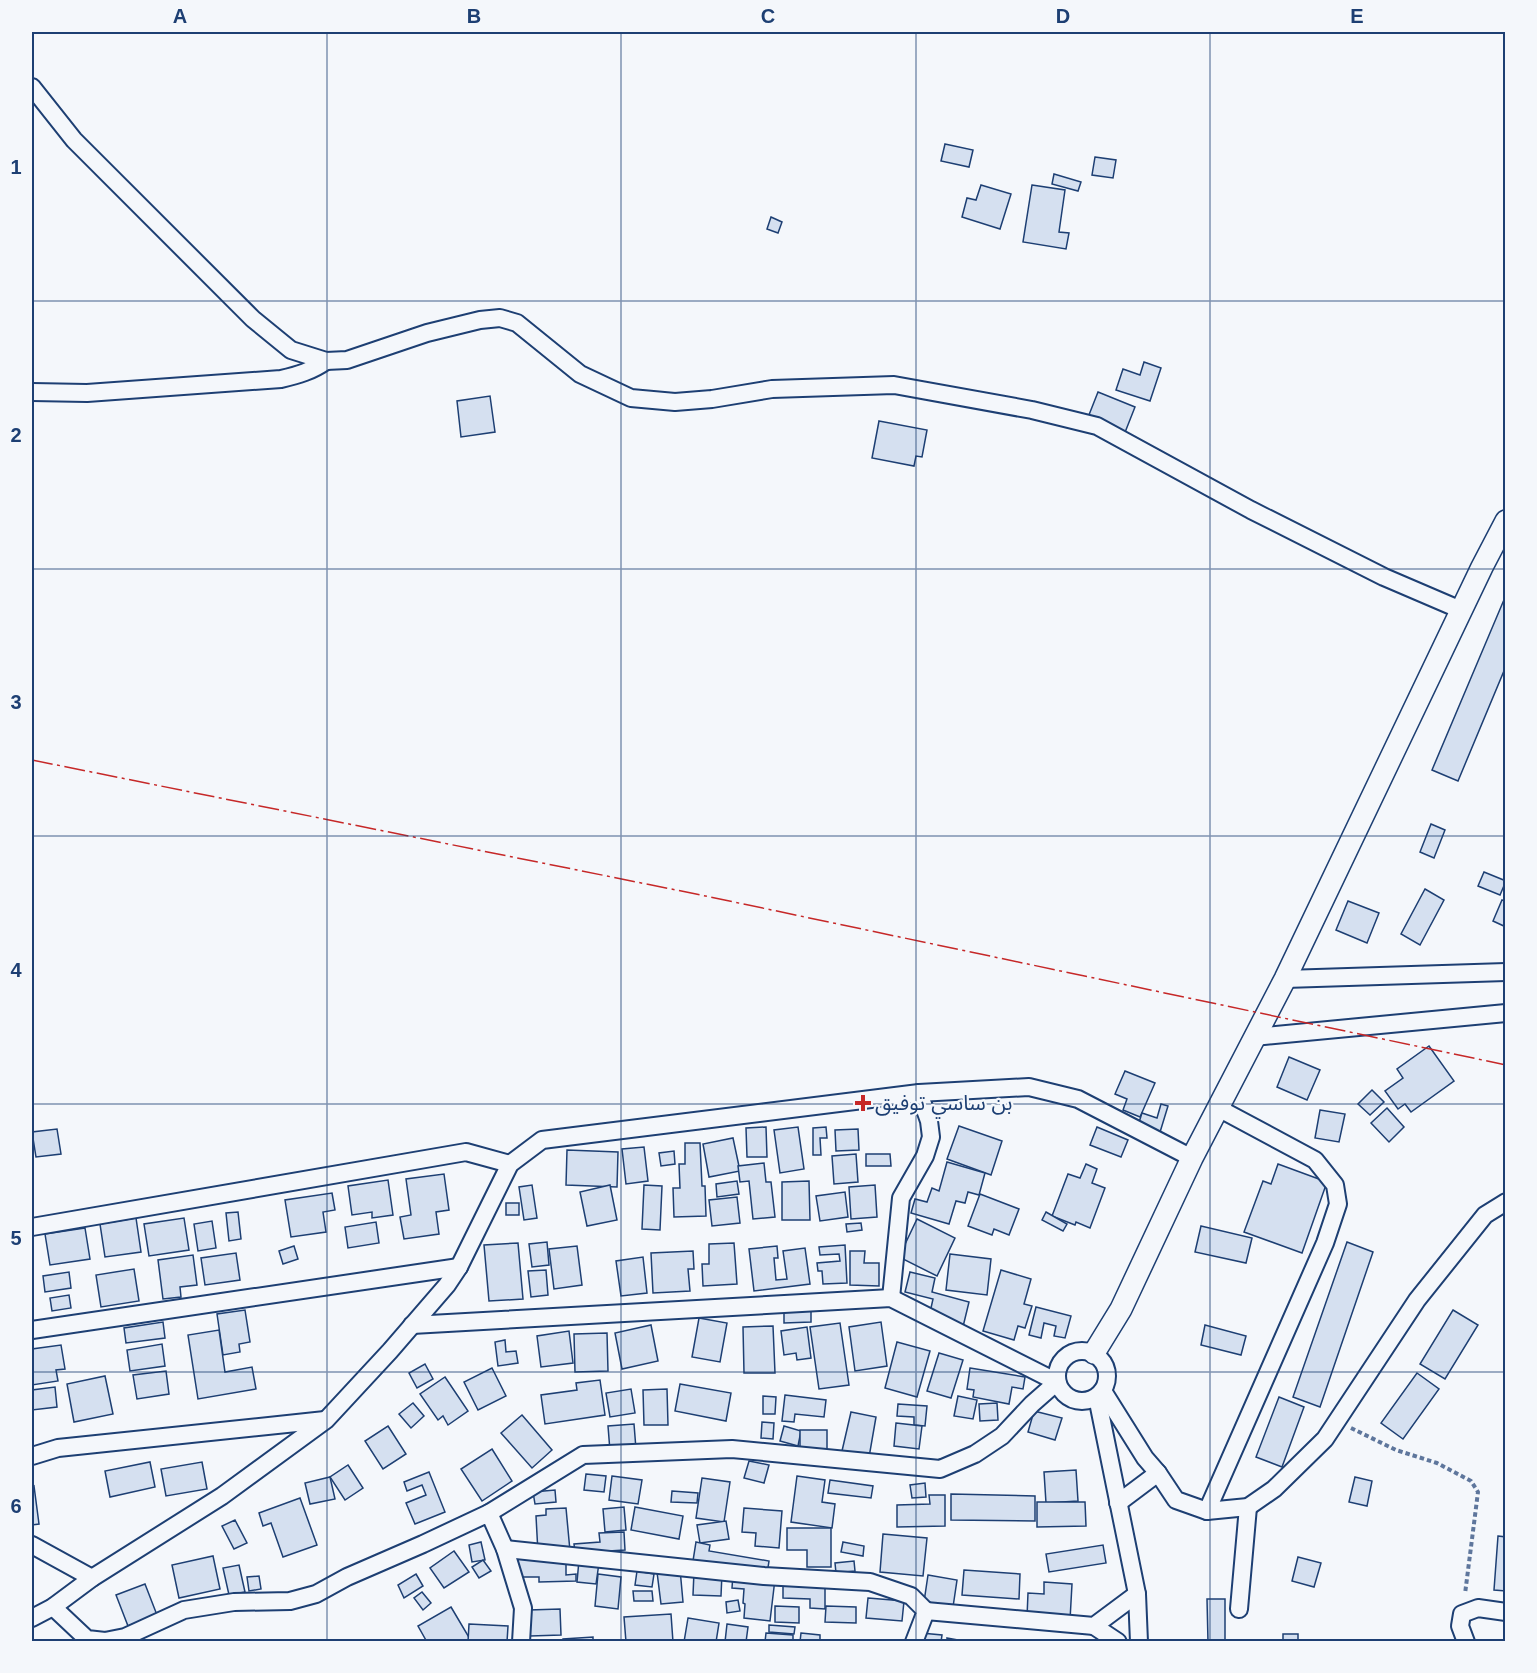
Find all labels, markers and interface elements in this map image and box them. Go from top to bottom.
text: A [173,5,187,27]
text: B [467,5,481,27]
text: C [761,5,775,27]
text: D [1056,5,1070,27]
text: E [1350,5,1364,27]
text: 1 [10,156,22,178]
text: 2 [10,424,22,446]
text: 3 [10,691,22,713]
text: 4 [10,959,22,981]
place label: بن ساسي توفيق [875,1091,1013,1119]
marker: بن ساسي توفيق [856,1096,870,1110]
text: 5 [10,1227,22,1249]
text: 6 [10,1495,22,1517]

